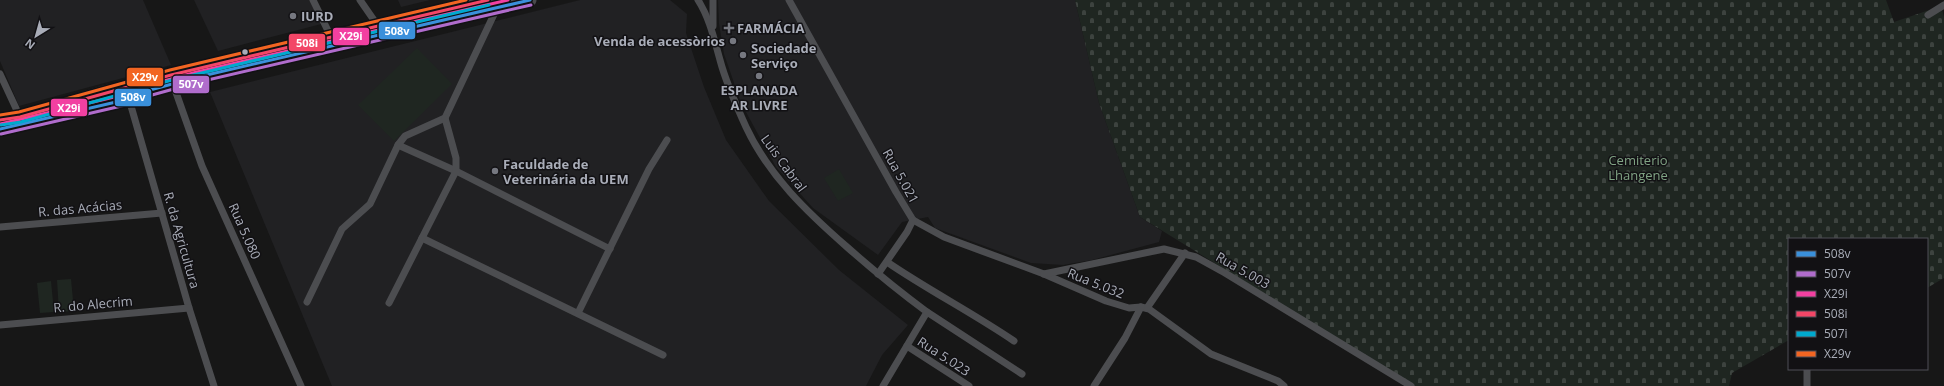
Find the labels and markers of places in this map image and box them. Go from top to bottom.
place label: IURD [301,7,333,25]
marker: IURD [288,11,298,21]
place label: FARMÁCIA [737,19,805,37]
marker: FARMÁCIA [724,23,734,33]
place label: Venda de acessòrios [594,32,725,50]
marker: Venda de acessòrios [728,36,738,46]
place label: Sociedade Serviço [751,39,817,72]
unlabelled marker [240,47,250,57]
marker: Sociedade Serviço [738,50,748,60]
marker: ESPLANADA AR LIVRE [754,71,764,81]
place label: ESPLANADA AR LIVRE [720,81,798,114]
place label: Faculdade de Veterinária da UEM [503,155,629,188]
marker: Faculdade de Veterinária da UEM [490,166,500,176]

